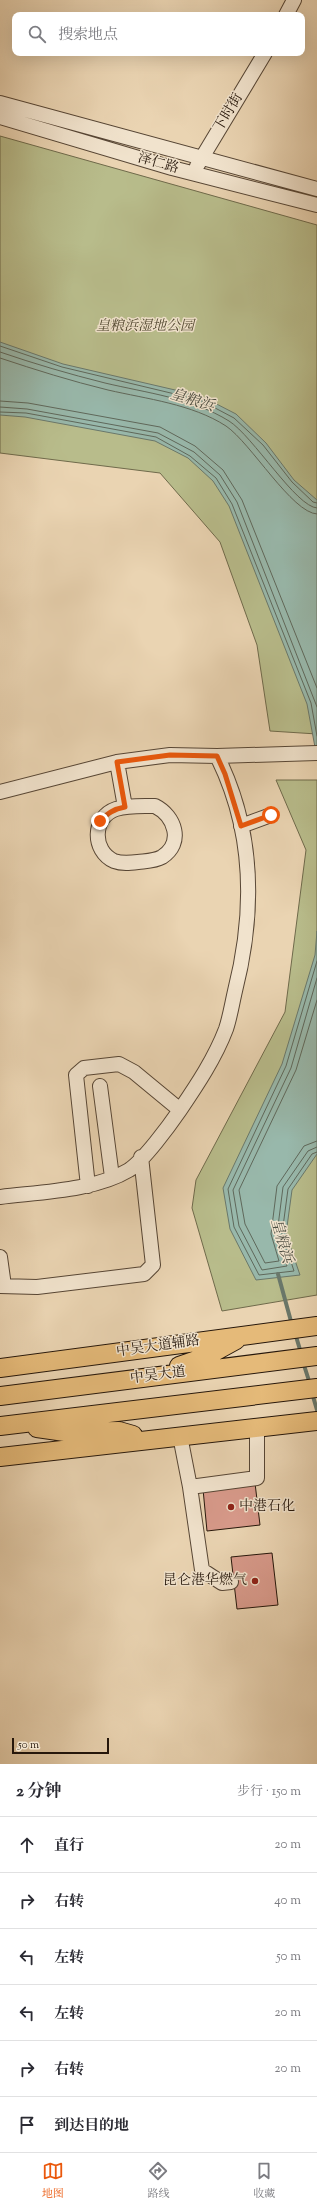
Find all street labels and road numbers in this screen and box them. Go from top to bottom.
street label: 下时街 [210,90,248,136]
street label: 泽仁路 [135,149,181,179]
street label: 中吴大道辅路 [115,1331,201,1363]
street label: 中吴大道 [129,1363,187,1389]

